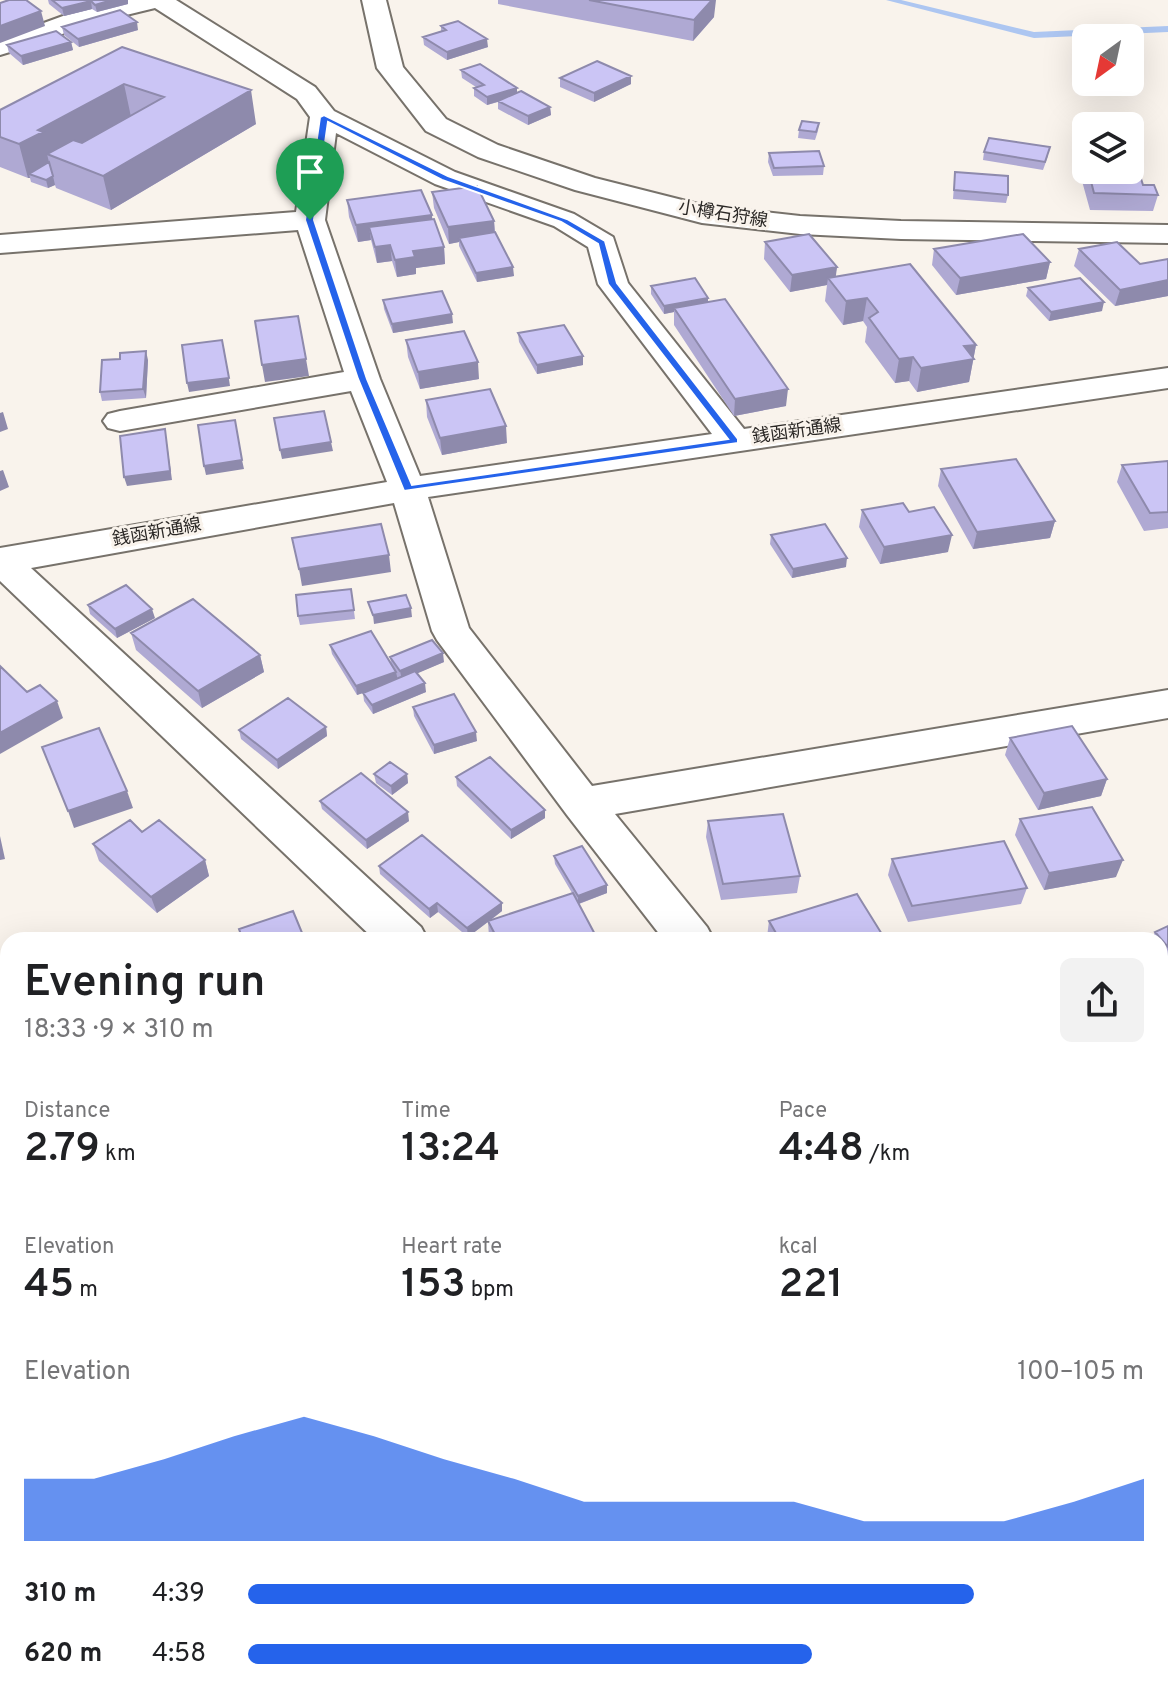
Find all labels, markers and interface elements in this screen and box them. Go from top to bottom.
north arrow [1072,24,1144,96]
map controls [1072,24,1144,184]
button: layers [1072,112,1144,184]
pin [276,138,344,220]
icon: arrive [288,150,332,194]
street label: 小樽石狩線 [677,197,769,233]
street label: 銭函新通線 [751,414,843,450]
street label: 銭函新通線 [111,514,203,552]
text: Evening run [24,956,265,1012]
button: share [1060,958,1144,1042]
text: 18:33 · 9 × 310 m [24,1014,214,1047]
text: Distance [24,1098,110,1125]
text: Time [401,1098,451,1125]
text: Pace [779,1098,827,1125]
text: 2.79 [24,1125,100,1175]
text: 13:24 [401,1125,500,1175]
text: 4:48 [779,1125,864,1175]
text: km [100,1141,136,1168]
text: /km [864,1141,910,1168]
text: Elevation [24,1234,114,1261]
text: Heart rate [401,1234,502,1261]
text: kcal [779,1234,818,1261]
text: 45 [24,1261,74,1311]
text: 153 [401,1261,466,1311]
text: 221 [779,1261,843,1311]
text: m [74,1277,98,1304]
text: bpm [466,1277,514,1304]
text: Elevation [24,1356,131,1389]
text: 100–105 m [1017,1356,1144,1389]
text: 310 m [24,1578,96,1611]
text: 4:39 [152,1578,205,1611]
text: 620 m [24,1638,102,1671]
text: 4:58 [152,1638,206,1671]

